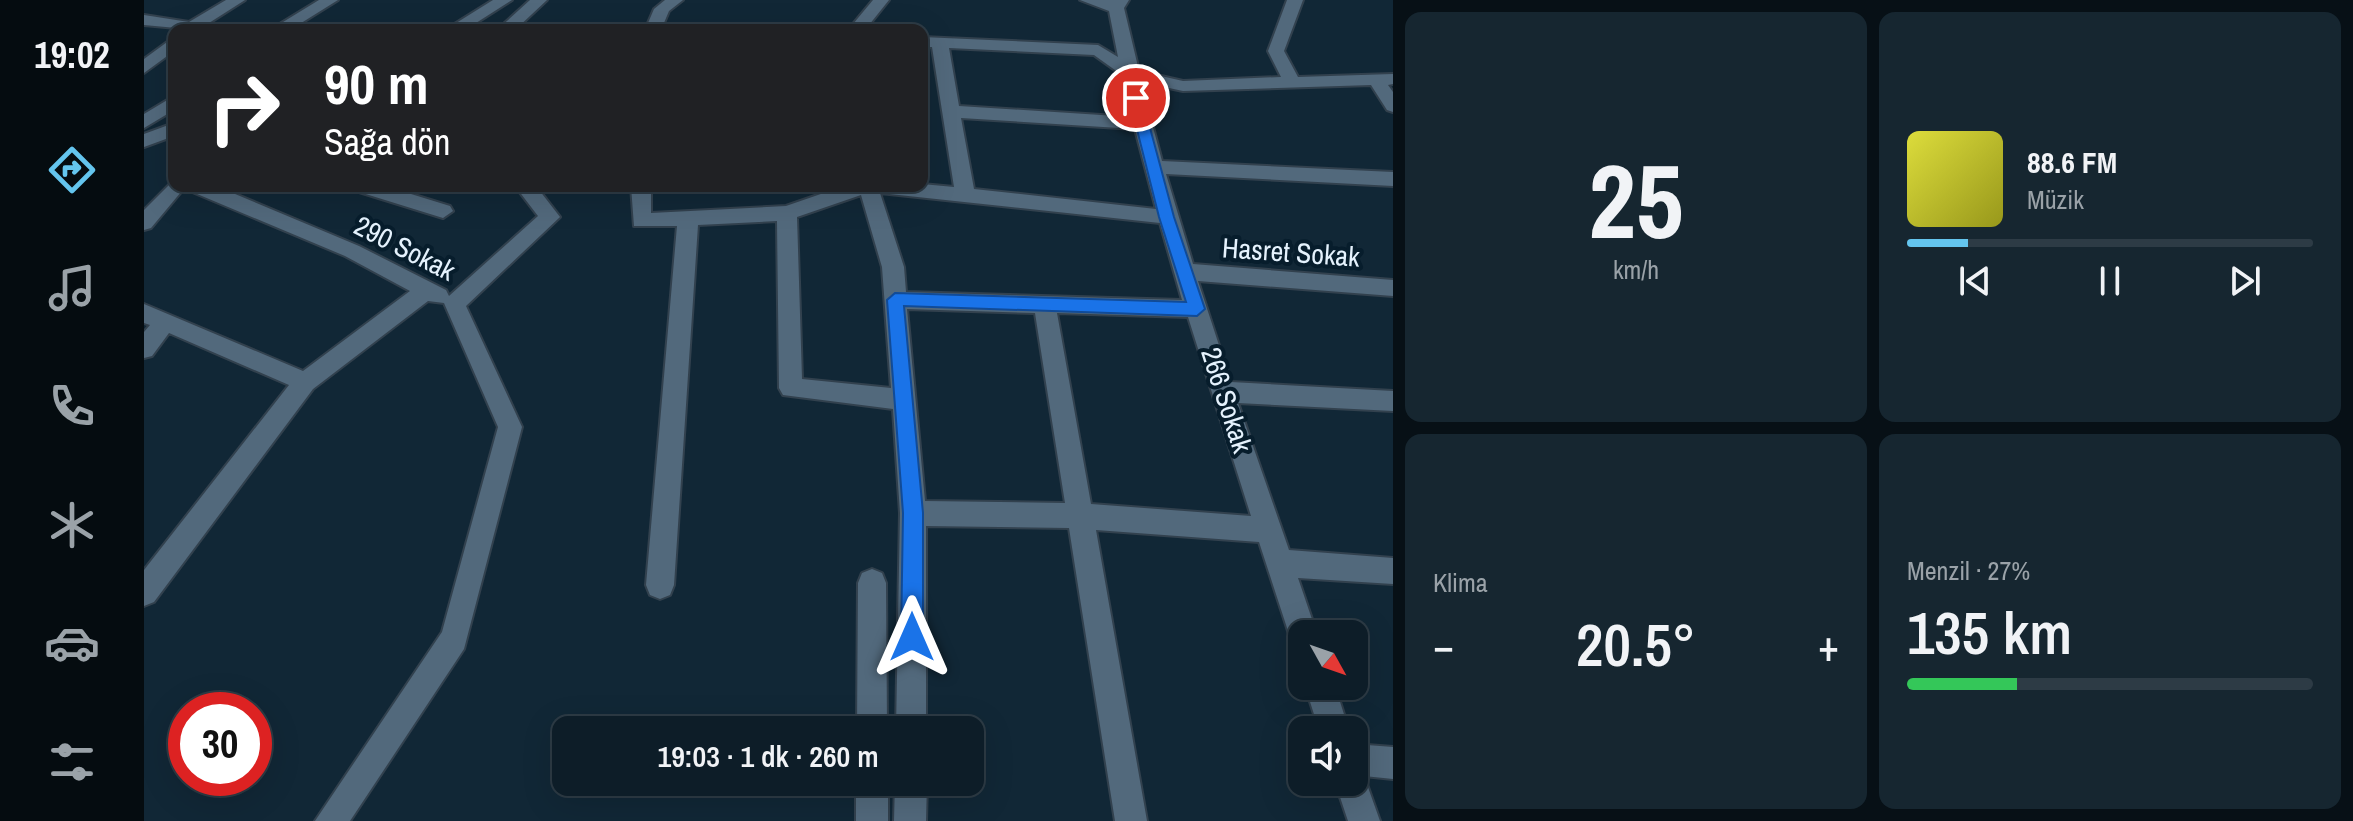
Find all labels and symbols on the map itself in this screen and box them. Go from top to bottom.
pin [1102,64,1170,132]
street label: 290 Sokak [348,206,462,290]
street label: Hasret Sokak [1221,228,1362,276]
street label: 266 Sokak [1192,343,1262,458]
position arrow [870,595,954,679]
north arrow [1288,620,1368,700]
speed limit sign: 30 [168,692,272,796]

